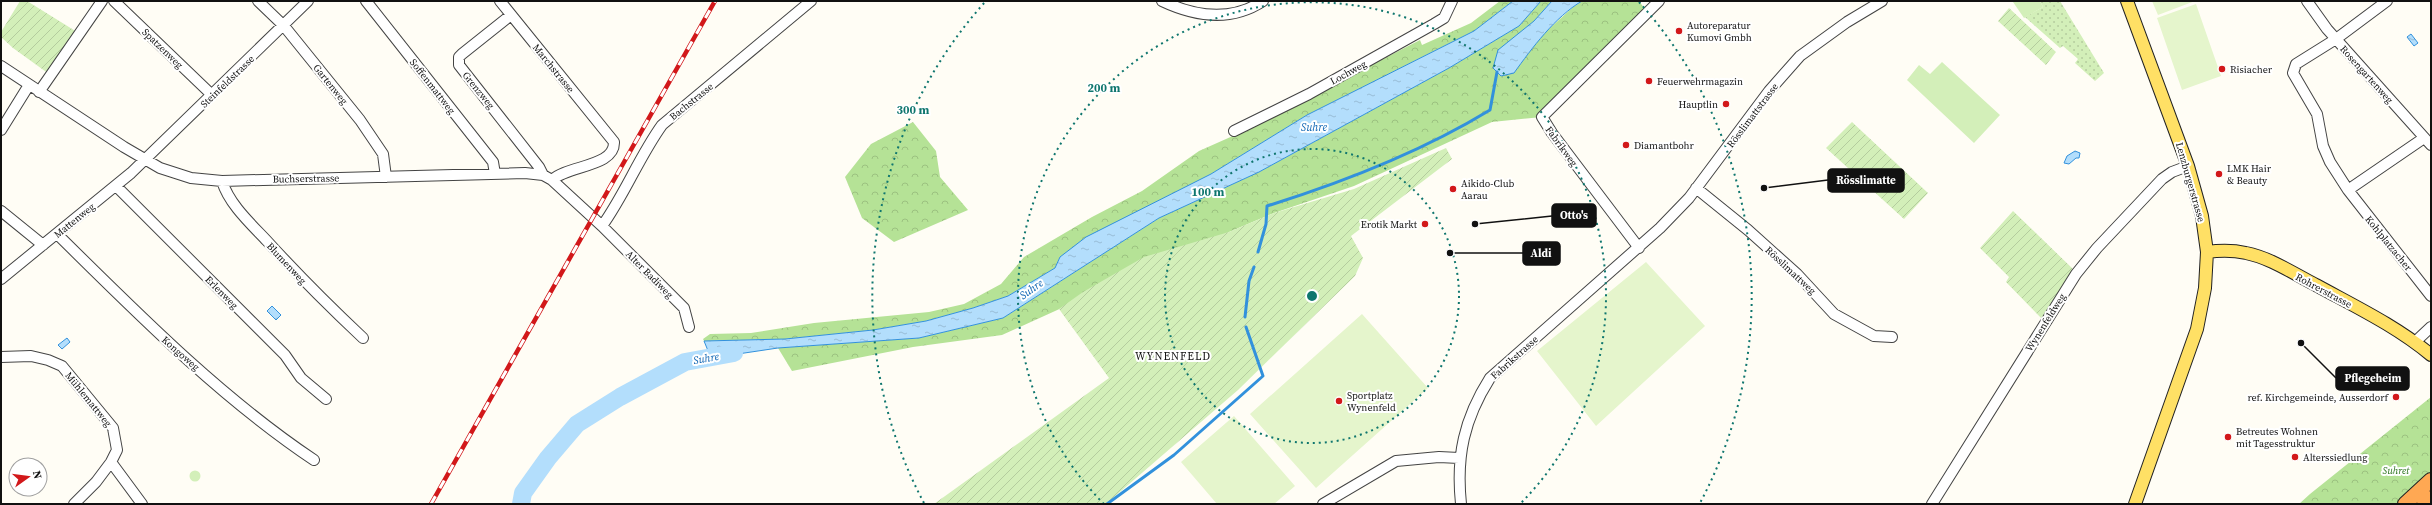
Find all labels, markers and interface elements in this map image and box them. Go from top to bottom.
place label: Autoreparatur Kumovi Gmbh [1687,19,1752,44]
street label: Spatzenweg [139,26,186,71]
marker: Autoreparatur Kumovi Gmbh [1674,26,1684,36]
street label: Marchstrasse [530,41,577,95]
street label: Rosengartenweg [2337,43,2396,106]
street label: Steinfeldstrasse [198,52,257,110]
street label: Soffenmattweg [407,56,458,117]
street label: Lochweg [1328,57,1369,88]
street label: Gartenweg [310,62,351,107]
place label: Risiacher [2230,63,2273,76]
marker: Risiacher [2217,64,2227,74]
street label: Grenzweg [460,69,498,112]
place label: Feuerwehrmagazin [1657,75,1743,88]
marker: Feuerwehrmagazin [1644,76,1654,86]
street label: Bachstrasse [667,80,716,123]
text: 200 m [1088,80,1121,96]
street label: Rösslimattstrasse [1724,80,1781,150]
place label: Hauptlin [1679,98,1718,111]
marker: Hauptlin [1721,99,1731,109]
text: 300 m [897,102,930,118]
water label: Suhre [1301,120,1327,135]
street label: Fabrikweg [1543,124,1581,169]
place label: Diamantbohr [1634,139,1695,152]
marker: Diamantbohr [1621,140,1631,150]
street label: Lenzburgerstrasse [2173,141,2208,223]
place label: LMK Hair & Beauty [2227,162,2272,187]
callout: Rösslimatte [1828,169,1904,192]
marker: LMK Hair & Beauty [2214,169,2224,179]
street label: Buchserstrasse [273,171,339,186]
text: Rösslimatte [1836,173,1896,188]
place label: Aikido-Club Aarau [1461,177,1515,202]
text: 100 m [1192,184,1225,200]
marker: Aikido-Club Aarau [1448,184,1458,194]
street label: Mattenweg [51,200,97,241]
callout: Otto's [1552,204,1596,227]
text: Otto's [1560,208,1588,223]
street label: Kohlplatzacher [2362,213,2415,274]
place label: Erotik Markt [1361,218,1418,231]
marker: Erotik Markt [1420,219,1430,229]
street label: Blumenweg [264,240,309,287]
callout: Aldi [1523,242,1560,265]
street label: Rösslimattweg [1762,243,1819,297]
text: Aldi [1531,246,1552,261]
street label: Alter Badiweg [623,248,676,301]
street label: Rohrerstrasse [2293,270,2354,311]
street label: Erlenweg [202,273,241,312]
water label: Suhre [1016,275,1047,303]
centre of rings [1305,289,1319,303]
street label: Wynenfeldweg [2022,291,2068,354]
street label: Kongoweg [159,333,202,373]
street label: Fabrikstrasse [1488,333,1541,382]
water label: Suhre [692,349,721,368]
district label: WYNENFELD [1135,349,1211,364]
callout: Pflegeheim [2336,367,2409,390]
street label: Mühlemattweg [62,369,115,430]
text: Pflegeheim [2345,371,2401,386]
place label: Sportplatz Wynenfeld [1347,389,1396,414]
place label: ref. Kirchgemeinde, Ausserdorf [2247,391,2389,404]
marker: ref. Kirchgemeinde, Ausserdorf [2391,392,2401,402]
marker: Sportplatz Wynenfeld [1334,396,1344,406]
place label: Betreutes Wohnen mit Tagesstruktur [2236,425,2318,450]
marker: Betreutes Wohnen mit Tagesstruktur [2223,432,2233,442]
place label: Alterssiedlung [2303,451,2367,464]
marker: Alterssiedlung [2290,452,2300,462]
north arrow [8,457,48,497]
park label: Suhret [2383,464,2410,477]
text: N [29,469,45,480]

